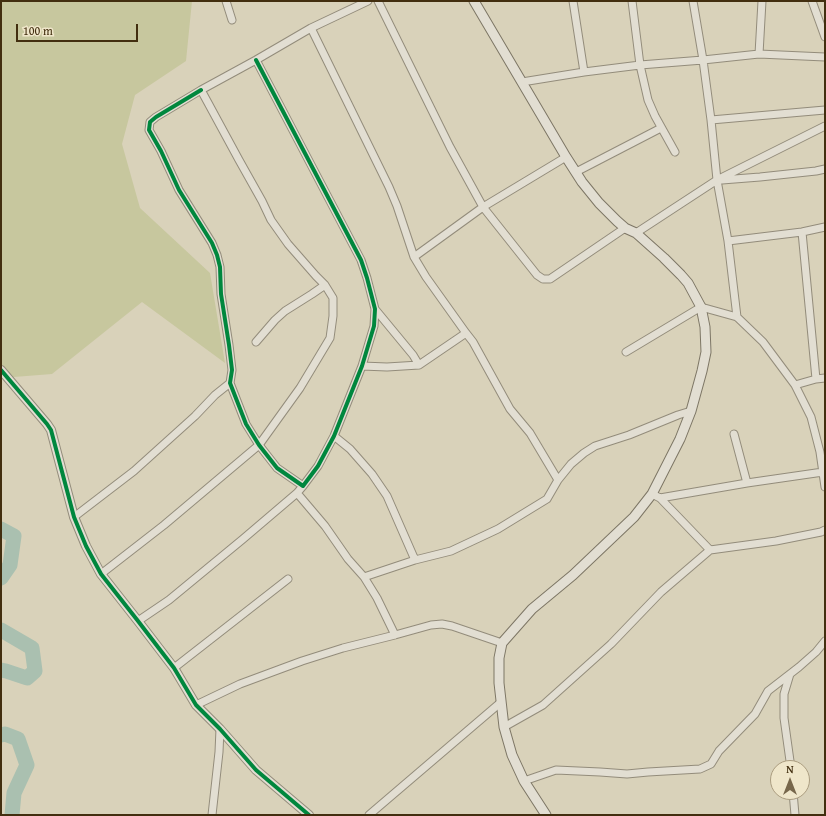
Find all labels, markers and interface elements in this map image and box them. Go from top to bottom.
scale bar [18,16,140,42]
text: 100 m [23,22,53,39]
north arrow [770,760,810,800]
text: N [786,761,794,777]

